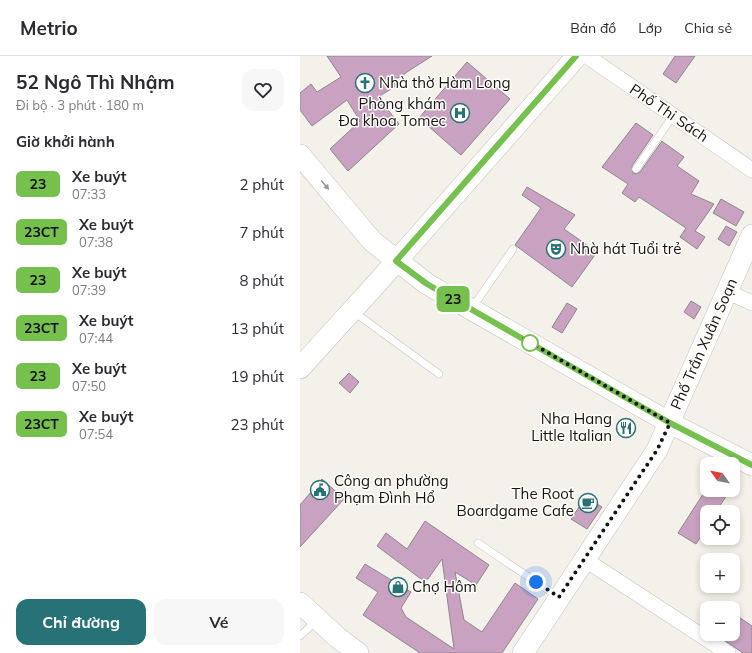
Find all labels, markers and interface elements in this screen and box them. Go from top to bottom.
text: Metrio [20,16,78,40]
text: Bản đồ [570,19,616,37]
text: Lớp [638,19,662,37]
text: Chia sẻ [684,19,732,37]
button: heart [242,69,284,111]
text: 52 Ngô Thì Nhậm [16,70,175,94]
church icon: Nhà thờ Hàm Long [354,72,376,94]
place label: Nhà thờ Hàm Long [379,73,511,92]
street label: Phố Thi Sách [626,79,712,146]
place label: Phòng khám Đa khoa Tomec [339,94,446,130]
text: Đi bộ · 3 phút · 180 m [16,97,144,113]
hospital icon: Phòng khám Đa khoa Tomec [449,102,471,124]
text: Giờ khởi hành [16,132,115,151]
text: Xe buýt [72,167,127,186]
text: 23 [30,175,46,193]
text: 2 phút [239,175,284,194]
one-way arrow [320,179,329,190]
text: 07:33 [72,186,106,202]
text: Xe buýt [79,215,133,234]
text: 23CT [24,223,59,241]
text: 7 phút [239,223,284,242]
text: 07:38 [79,234,113,250]
theatre icon: Nhà hát Tuổi trẻ [545,238,567,260]
place label: Nhà hát Tuổi trẻ [570,239,681,258]
text: Xe buýt [72,263,127,282]
text: 23 [30,271,46,289]
text: 8 phút [239,271,284,290]
street label: Phố Trần Xuân Soạn [666,275,741,413]
text: 07:39 [72,282,106,298]
line badge: 23 [435,286,471,312]
text: 23 [445,290,461,308]
text: Xe buýt [79,311,133,330]
text: 23CT [24,319,59,337]
text: 13 phút [230,319,284,338]
text: 07:44 [79,330,113,346]
unlabelled marker [521,334,539,352]
text: Xe buýt [72,359,127,378]
text: 23 [30,367,46,385]
text: 19 phút [230,367,284,386]
text: 07:50 [72,378,106,394]
text: Xe buýt [79,407,133,426]
place label: Nha Hang Little Italian [531,409,612,445]
text: 23CT [24,415,59,433]
text: 23 phút [230,415,284,434]
restaurant icon: Nha Hang Little Italian [615,417,637,439]
text: 07:54 [79,426,113,442]
north arrow [700,457,740,497]
map controls [700,457,740,641]
place label: Công an phường Phạm Đình Hổ [334,471,449,507]
public building icon: Công an phường Phạm Đình Hổ [309,479,331,501]
place label: The Root Boardgame Cafe [457,484,574,520]
cafe icon: The Root Boardgame Cafe [577,492,599,514]
button: locate [700,505,740,545]
button: + [700,553,740,593]
your location [526,572,546,592]
shop icon: Chợ Hôm [387,576,409,598]
place label: Chợ Hôm [412,577,477,596]
button: Chỉ đường [16,599,146,645]
button: Vé [154,599,284,645]
button: − [700,601,740,641]

